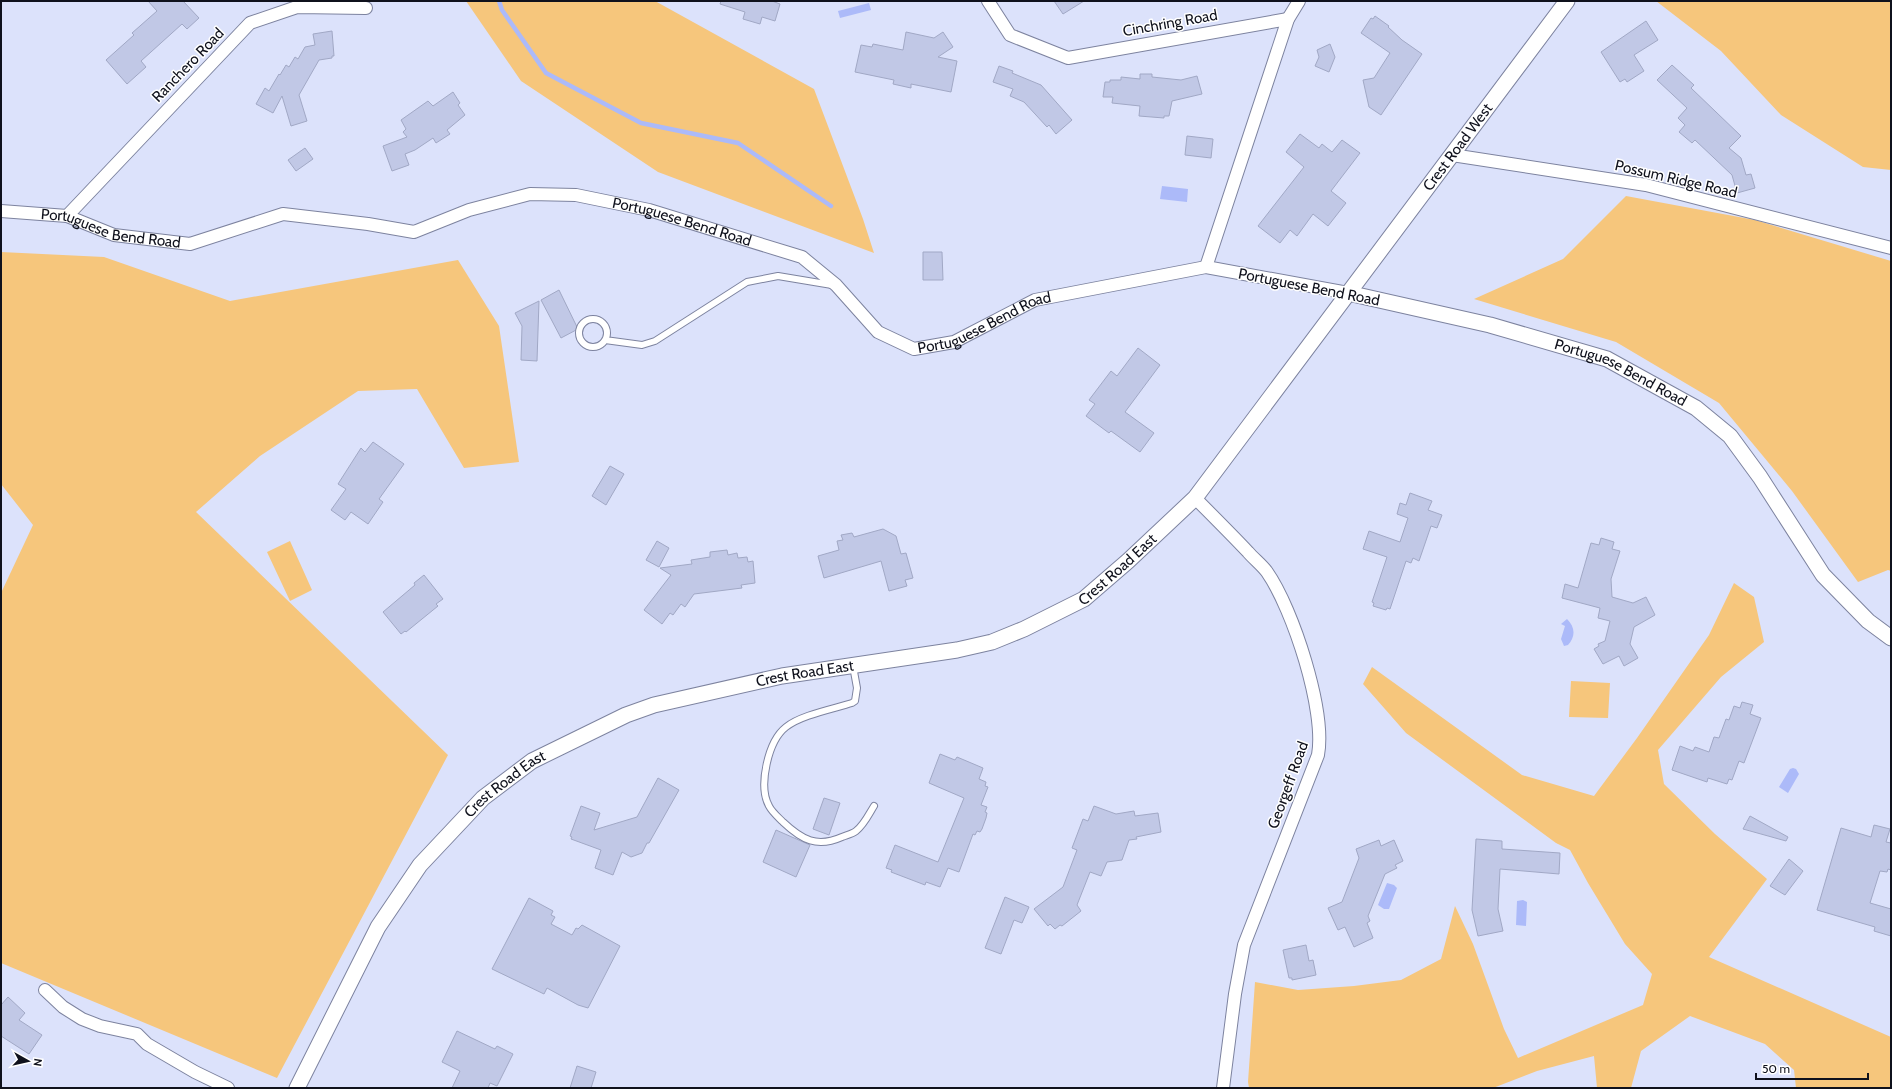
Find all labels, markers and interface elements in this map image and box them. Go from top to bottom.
street label: Cinchring Road [1121,6,1219,40]
street label: Ranchero Road [148,24,228,106]
street label: Crest Road West [1419,100,1496,194]
street label: Possum Ridge Road [1613,156,1739,202]
street label: Portuguese Bend Road [611,194,754,250]
street label: Portuguese Bend Road [40,205,182,252]
street label: Portuguese Bend Road [1237,264,1381,310]
street label: Portuguese Bend Road [916,288,1052,357]
street label: Portuguese Bend Road [1552,335,1690,410]
street label: Crest Road East [1076,530,1160,609]
street label: Crest Road East [754,656,855,691]
street label: Georgeff Road [1264,739,1312,831]
street label: Crest Road East [460,747,548,821]
north arrow [8,1041,48,1081]
scale bar [1756,1055,1868,1081]
text: N [30,1058,45,1067]
text: 50 m [1762,1061,1790,1076]

